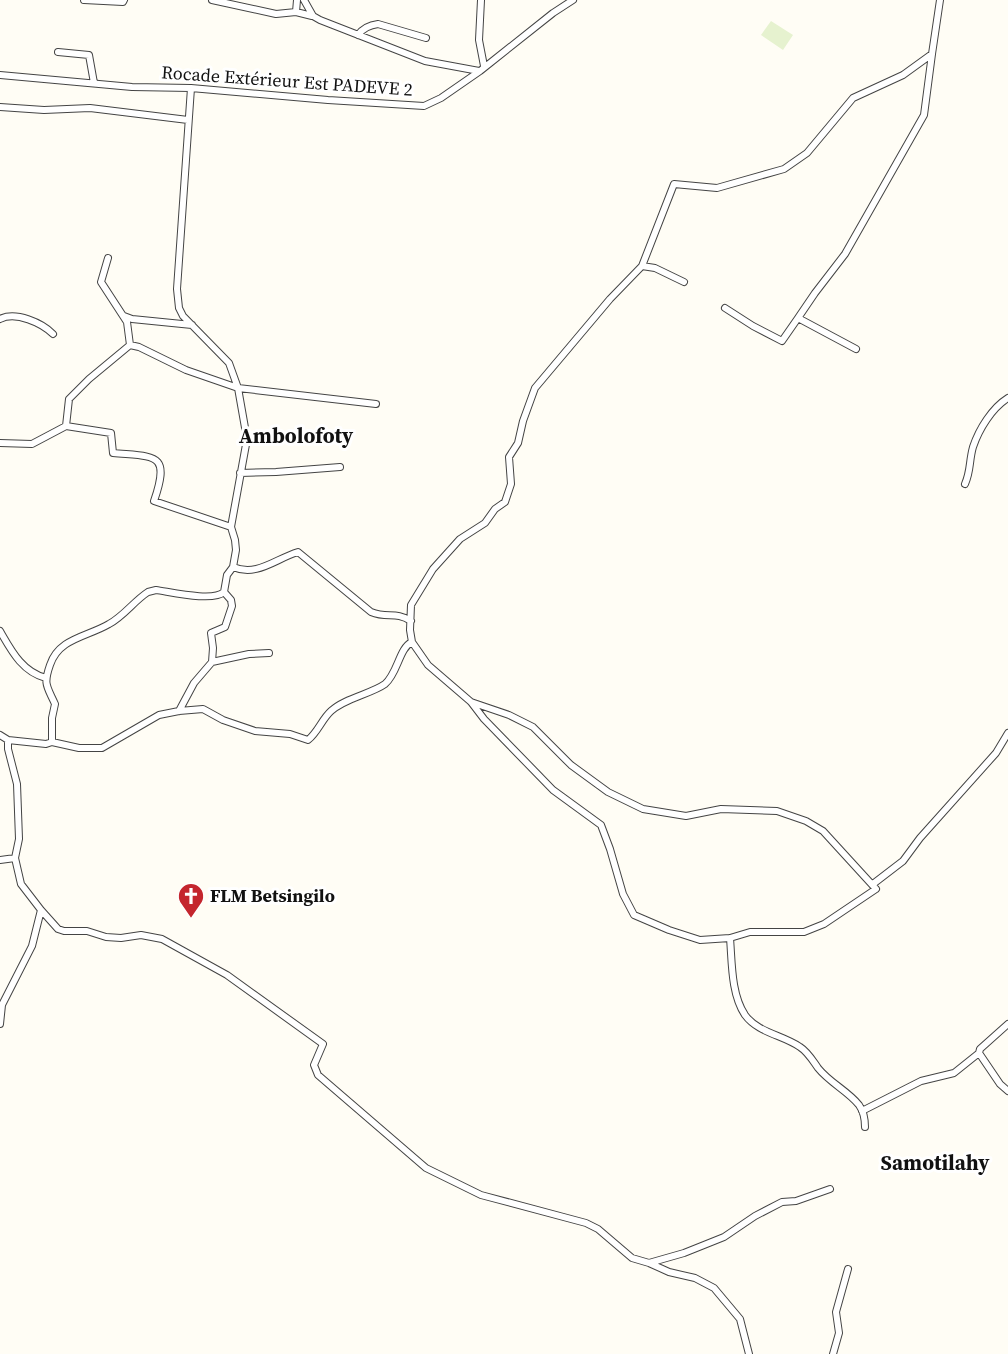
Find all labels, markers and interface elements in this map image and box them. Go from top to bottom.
street label: Rocade Extérieur Est PADEVE 2 [161,59,413,102]
district label: Ambolofoty [239,421,354,450]
church icon: FLM Betsingilo [176,881,206,919]
place label: FLM Betsingilo [210,883,335,908]
district label: Samotilahy [881,1148,990,1177]

